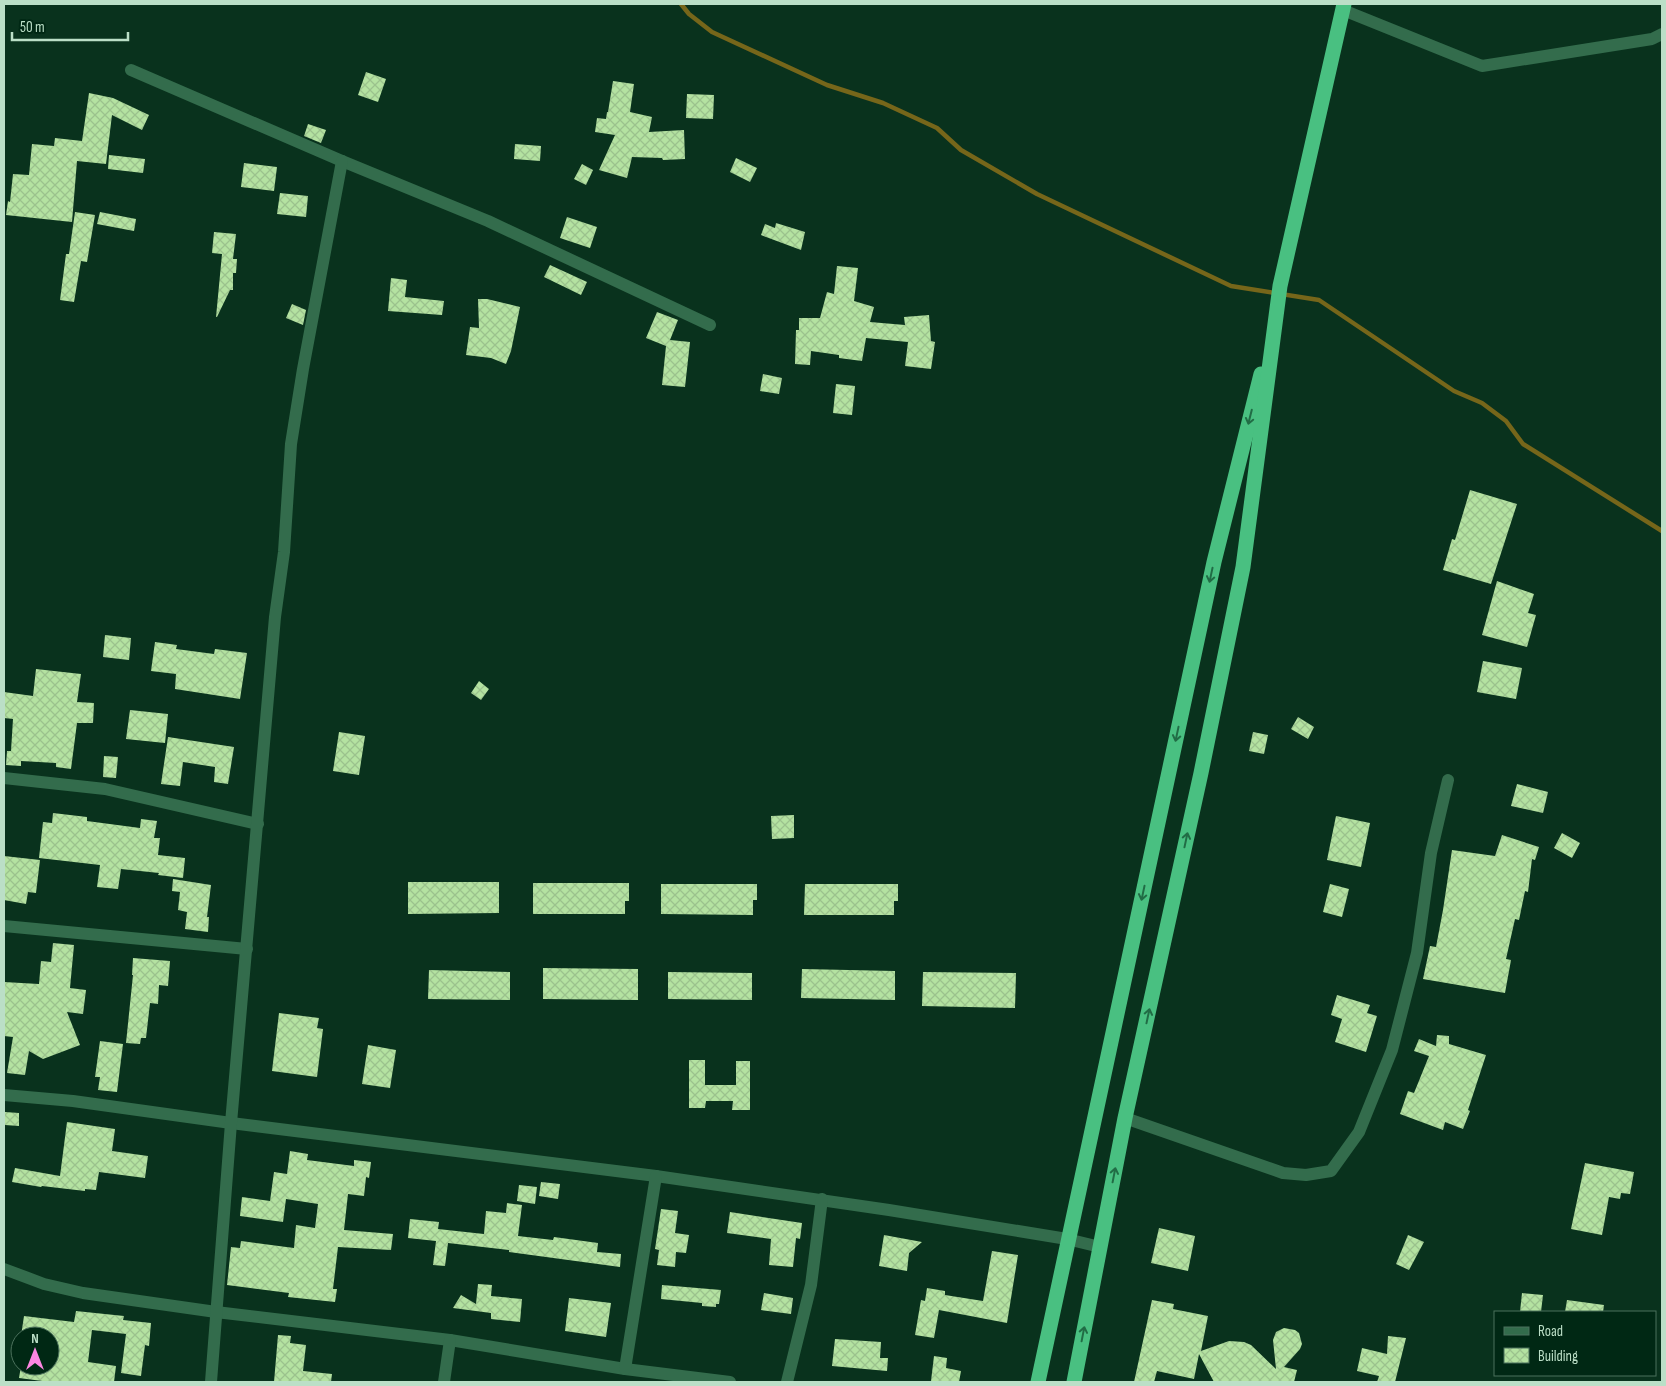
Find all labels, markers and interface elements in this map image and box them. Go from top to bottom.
scale bar [12,10,129,42]
text: 50 m [20,18,45,37]
one-way arrow [1245,409,1254,425]
one-way arrow [1206,567,1215,583]
one-way arrow [1172,725,1181,741]
one-way arrow [1182,833,1191,849]
one-way arrow [1138,884,1147,900]
one-way arrow [1144,1008,1153,1024]
one-way arrow [1110,1167,1120,1183]
legend [1494,1311,1656,1376]
text: Road [1538,1322,1563,1341]
north arrow [10,1326,60,1376]
one-way arrow [1079,1327,1089,1343]
text: N [31,1330,39,1347]
text: Building [1538,1347,1578,1366]

